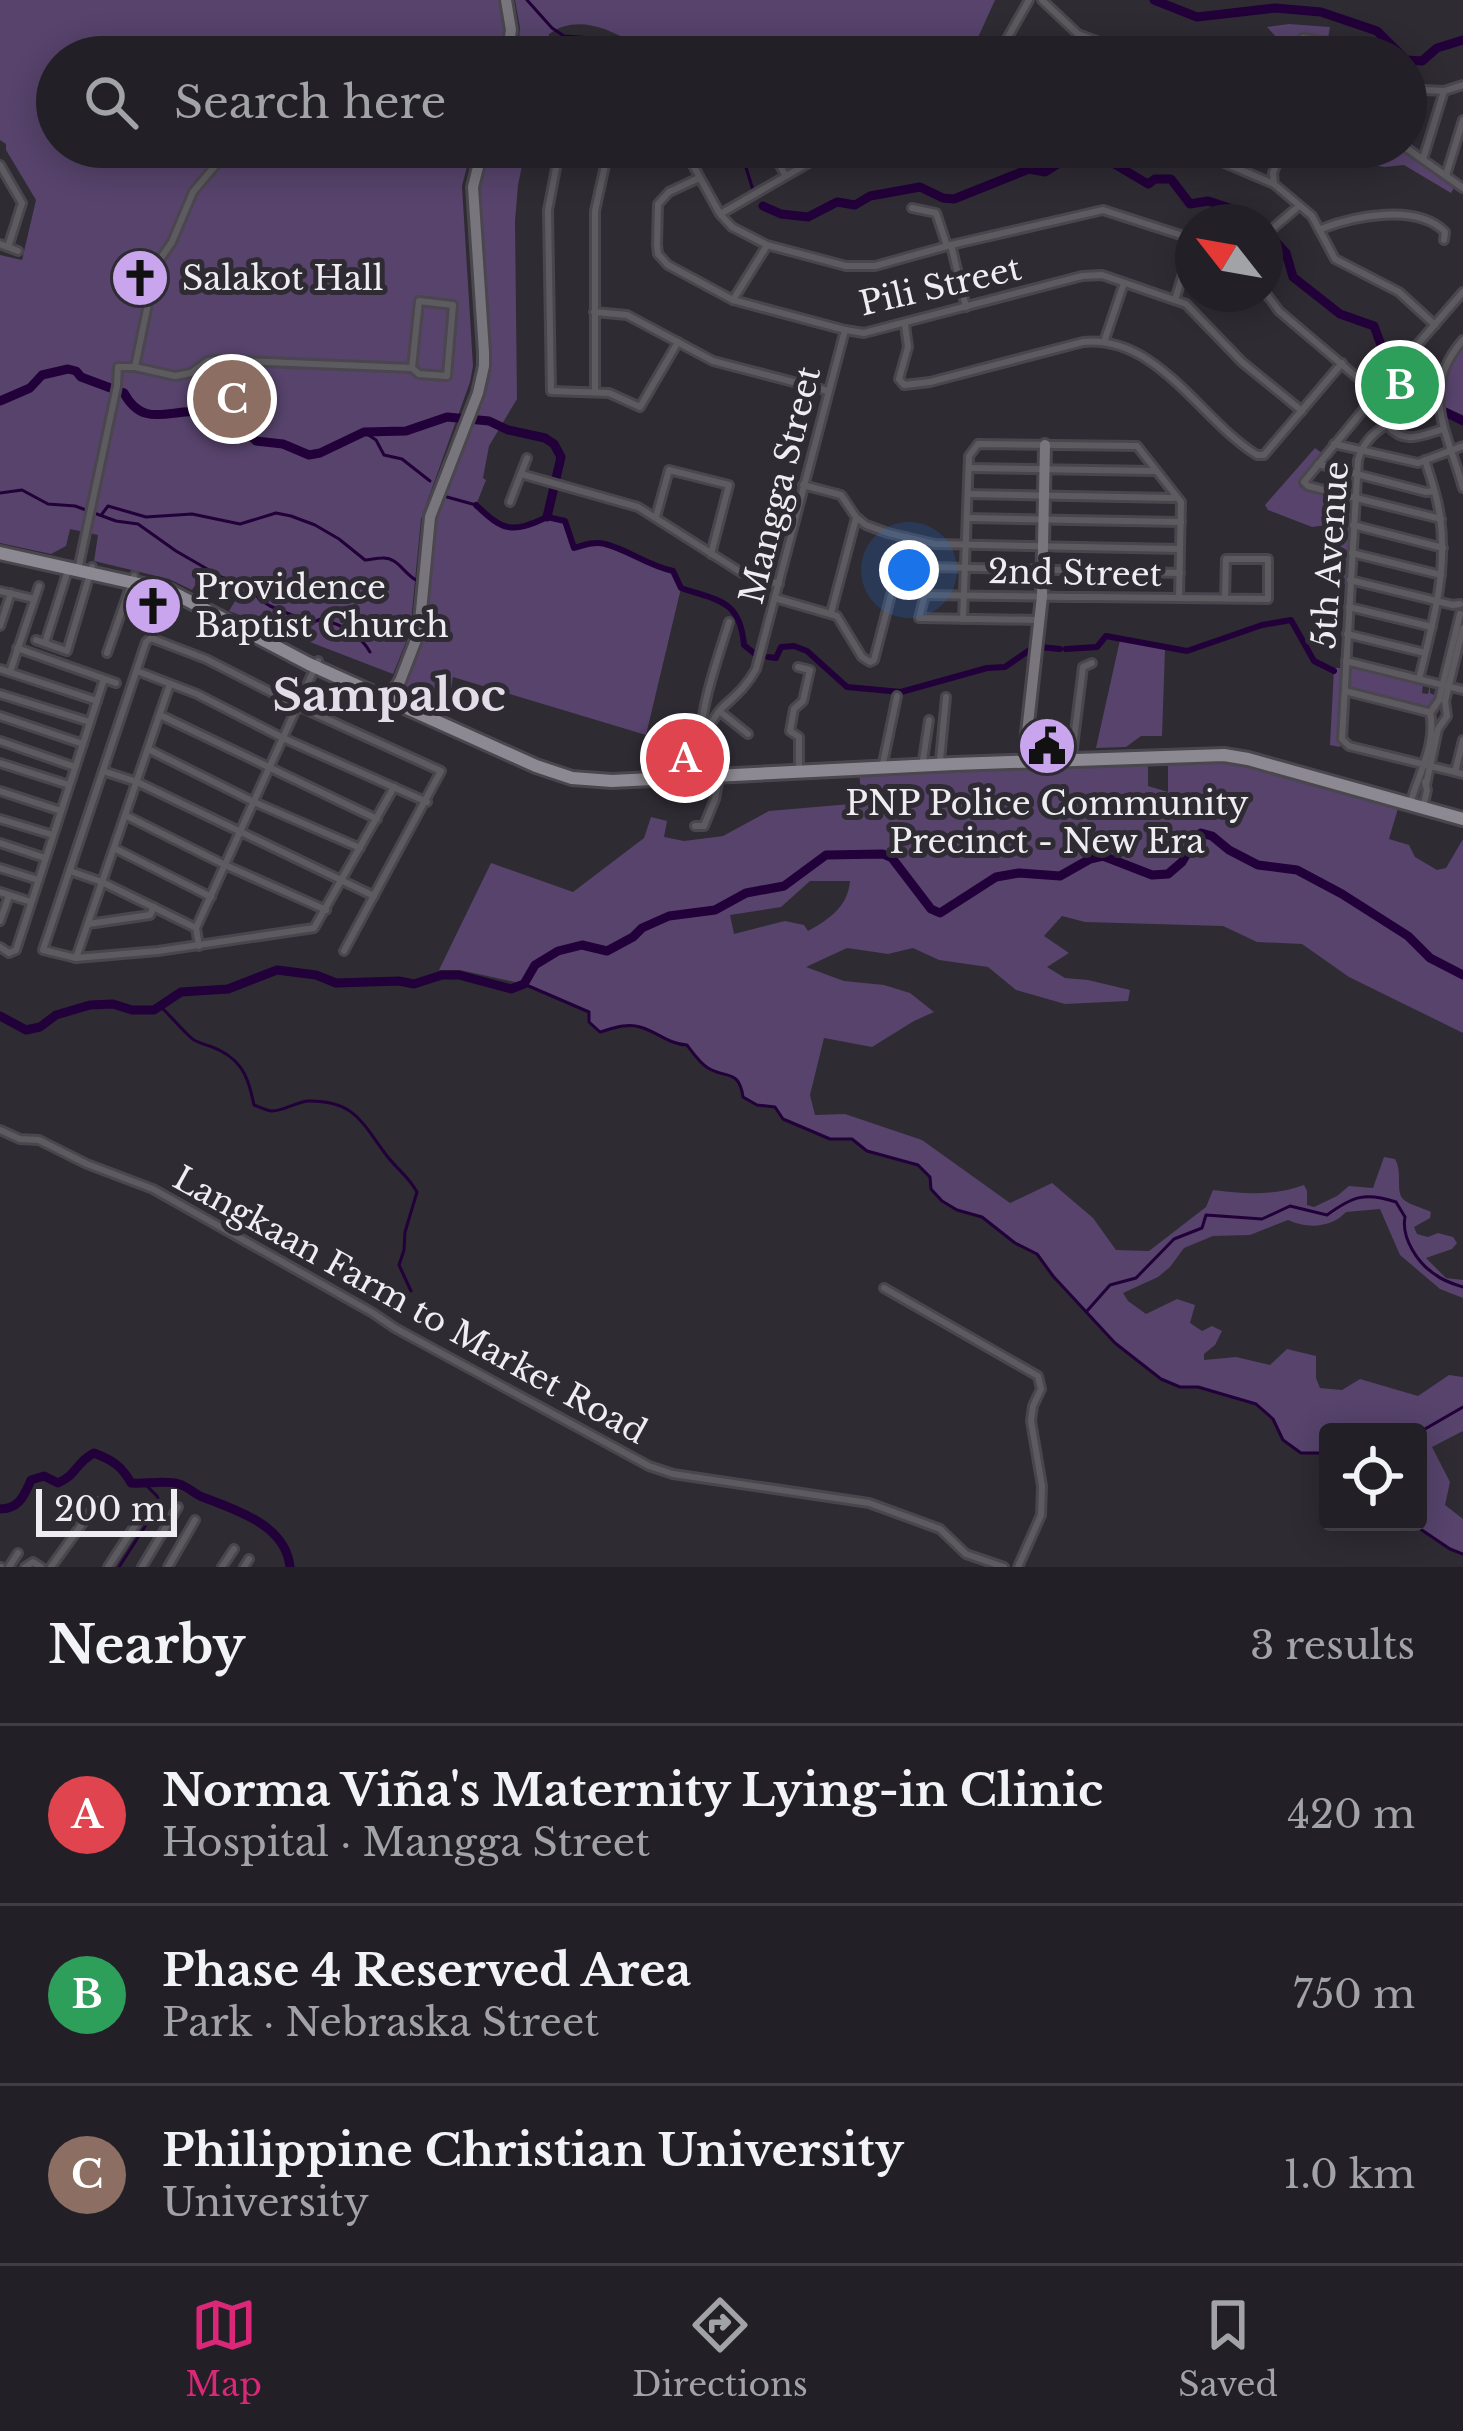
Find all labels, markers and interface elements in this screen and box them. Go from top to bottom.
search box [36,36,1427,168]
icon: search [78,69,144,135]
text: Search here [174,74,446,130]
north arrow [1175,204,1283,312]
church icon: Salakot Hall [109,247,171,309]
street label: Pili Street [855,247,1025,324]
place label: Salakot Hall [182,258,384,299]
pin: B [1361,340,1439,430]
pin: C [193,354,271,444]
street label: Mangga Street [731,362,829,608]
street label: 5th Avenue [1303,460,1357,650]
your location [879,540,939,600]
street label: 2nd Street [988,551,1163,595]
place label: Providence Baptist Church [195,567,449,646]
church icon: Providence Baptist Church [122,575,184,637]
district label: Sampaloc [272,667,506,723]
pin: A [646,713,724,803]
public building icon: PNP Police Community Precinct - New Era [1016,715,1078,777]
place label: PNP Police Community Precinct - New Era [845,783,1249,862]
street label: Langkaan Farm to Market Road [166,1157,654,1453]
map controls [1319,1423,1427,1531]
button: locate [1319,1423,1427,1531]
scale bar [36,1483,177,1536]
text: 200 m [54,1489,166,1530]
text: Nearby [48,1614,245,1677]
text: 3 results [1250,1621,1415,1670]
text: Norma Viña's Maternity Lying-in Clinic [162,1762,1103,1818]
text: A [71,1790,103,1839]
text: 420 m [1287,1790,1415,1839]
text: Hospital · Mangga Street [162,1818,650,1867]
text: Phase 4 Reserved Area [162,1942,691,1998]
text: B [71,1970,103,2019]
text: 750 m [1293,1970,1415,2019]
text: Park · Nebraska Street [162,1998,599,2047]
text: Philippine Christian University [162,2122,904,2178]
text: C [71,2150,103,2199]
text: 1.0 km [1283,2150,1415,2199]
text: University [162,2178,369,2227]
tab: Map [185,2292,262,2405]
tab: Directions [632,2292,808,2405]
tab: Saved [1178,2292,1278,2405]

